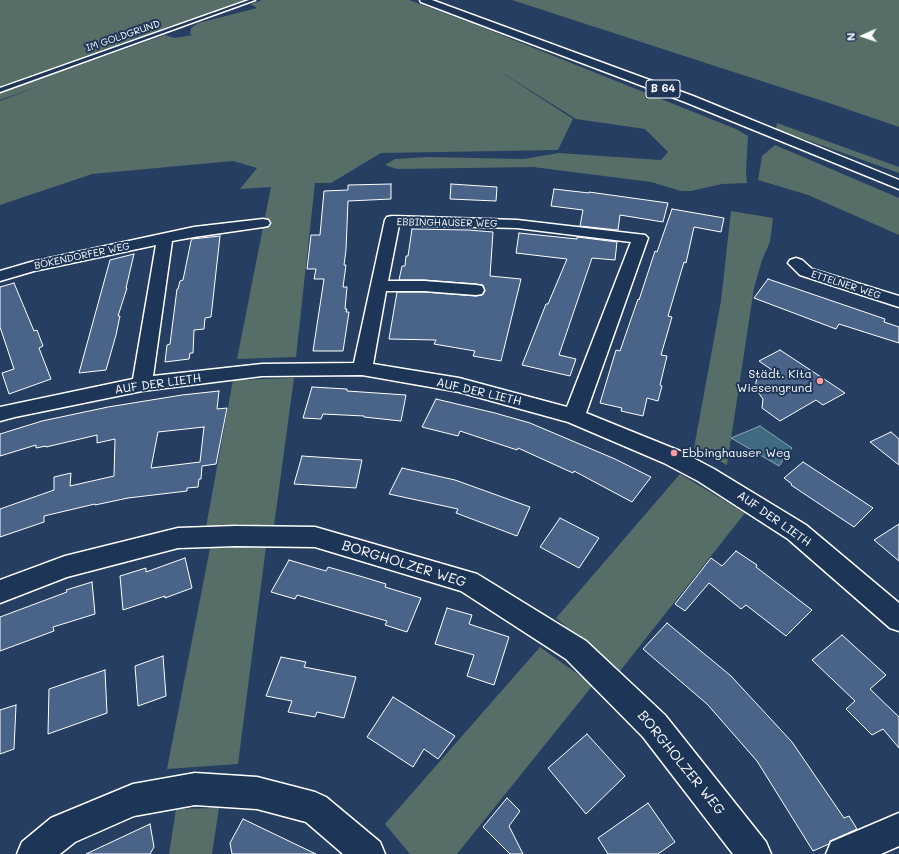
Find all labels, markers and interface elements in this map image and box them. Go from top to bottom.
north arrow [843,16,883,56]
street label: IM GOLDGRUND [84,18,162,54]
text: N [843,32,858,41]
road number: B 64 [646,80,680,98]
street label: EBBINGHAUSER WEG [396,216,498,230]
street label: BÖKENDORFER WEG [33,240,131,272]
street label: ETTELNER WEG [810,268,882,302]
place label: Städt. Kita Wiesengrund [737,367,812,395]
street label: AUF DER LIETH [114,371,202,397]
street label: AUF DER LIETH [435,375,523,409]
marker: Städt. Kita Wiesengrund [815,376,825,386]
place label: Ebbinghauser Weg [682,446,790,460]
marker: Ebbinghauser Weg [669,448,679,458]
street label: AUF DER LIETH [734,488,814,550]
street label: BORGHOLZER WEG [340,537,468,591]
street label: BORGHOLZER WEG [634,708,728,818]

